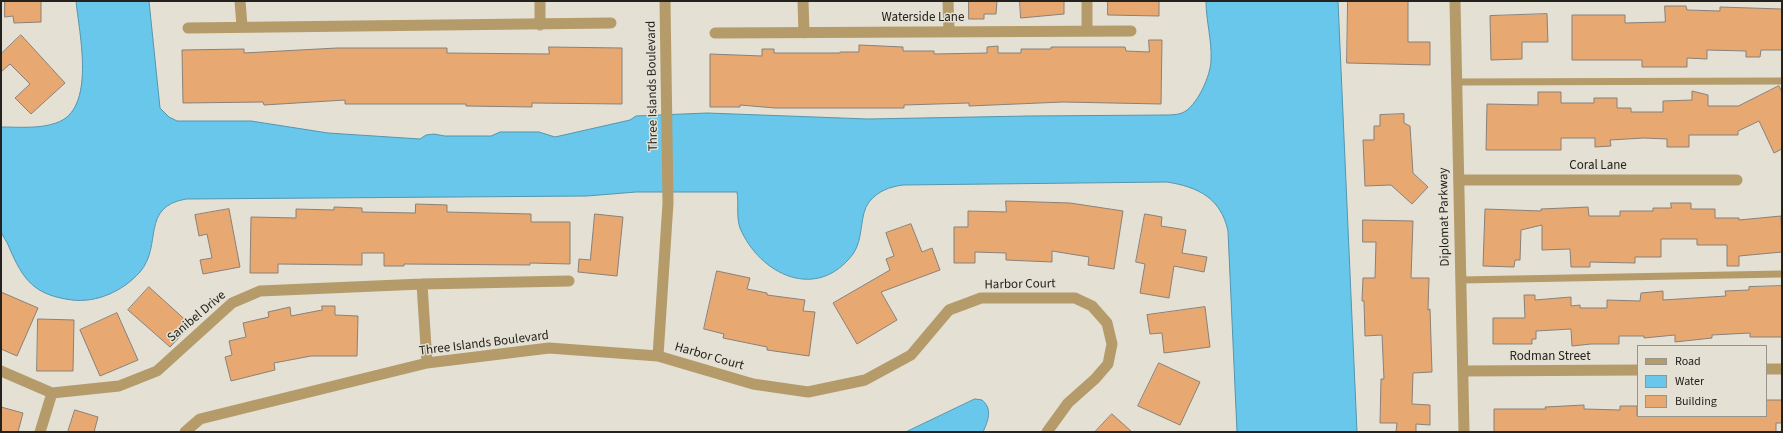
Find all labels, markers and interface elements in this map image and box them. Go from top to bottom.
street label: Waterside Lane [882,10,964,26]
street label: Three Islands Boulevard [644,21,662,151]
street label: Coral Lane [1569,158,1627,174]
street label: Diplomat Parkway [1436,167,1454,267]
street label: Harbor Court [984,277,1056,293]
street label: Sanibel Drive [165,288,229,346]
street label: Three Islands Boulevard [418,328,550,360]
street label: Harbor Court [673,340,745,374]
legend [1637,345,1767,417]
street label: Rodman Street [1509,349,1591,365]
text: Road [1675,353,1701,370]
text: Water [1675,373,1704,390]
text: Building [1675,393,1717,410]

